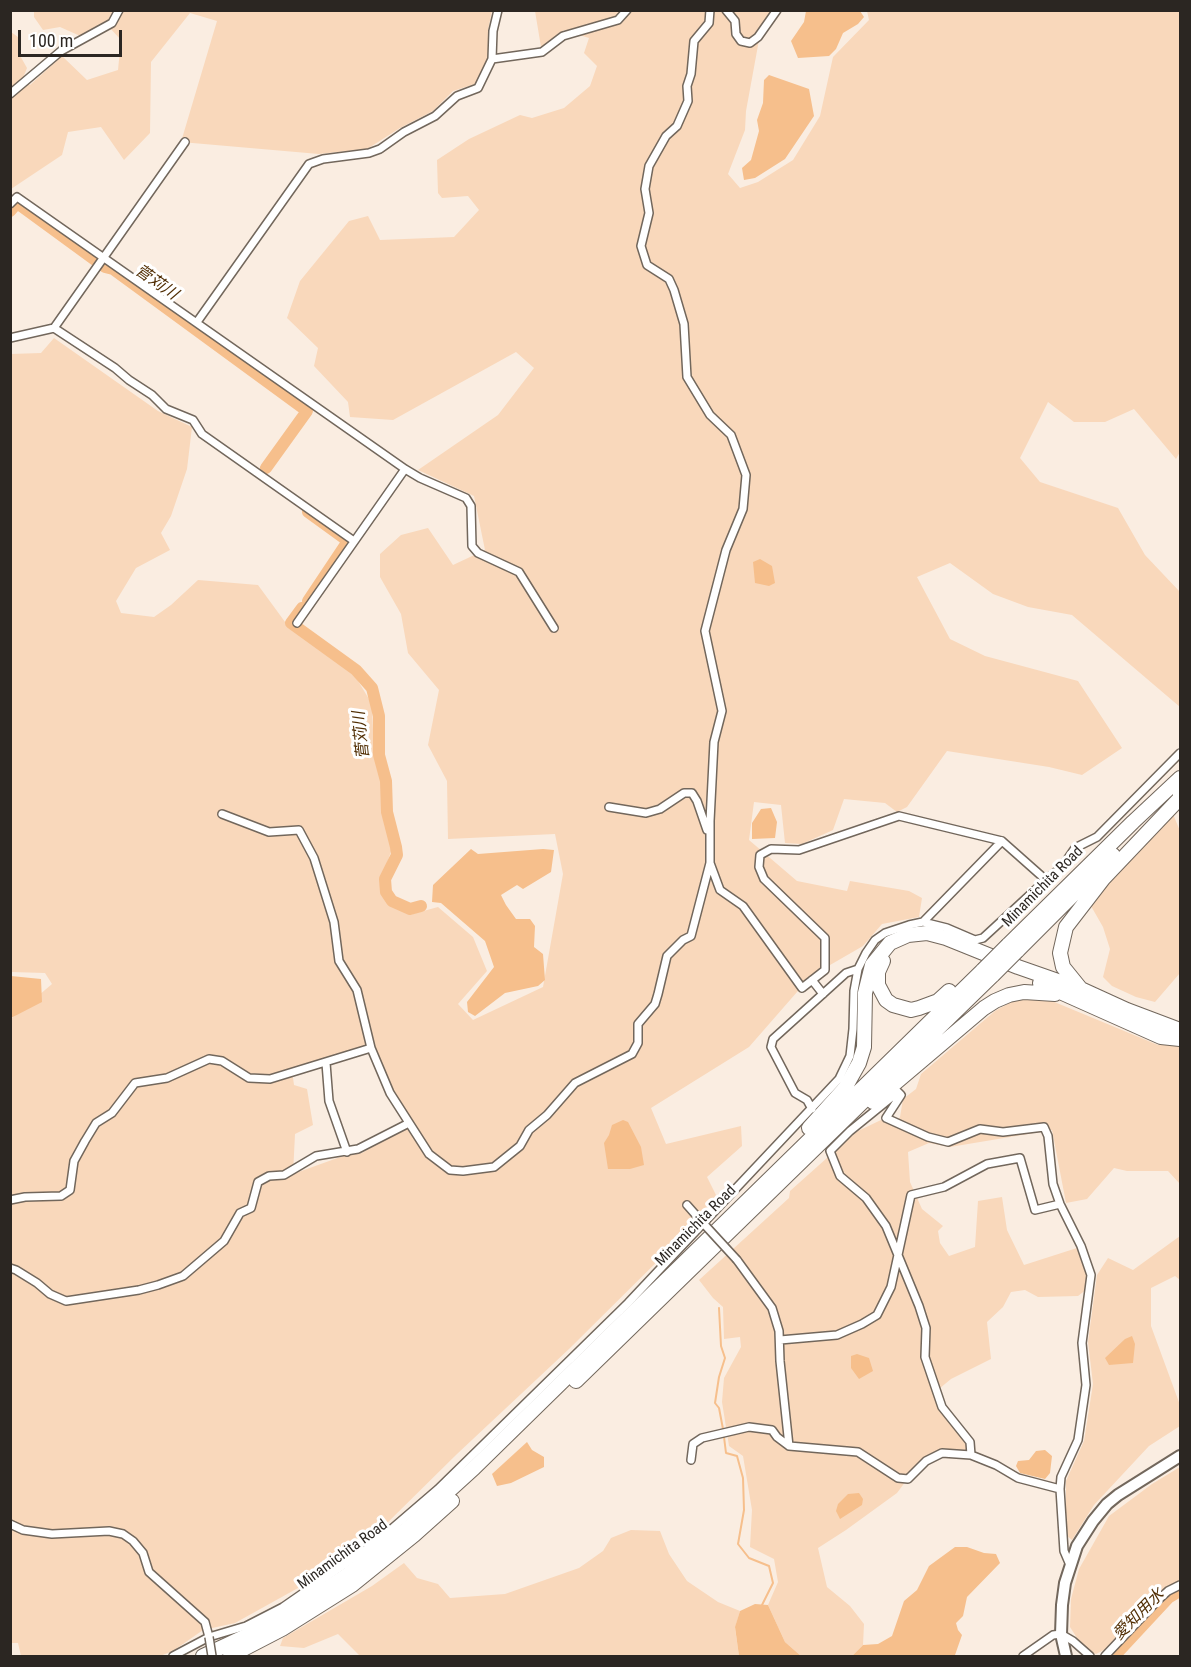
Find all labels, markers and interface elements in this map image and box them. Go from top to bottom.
scale bar [21,18,124,56]
text: 100 m [29,30,73,51]
water label: 菅苅川 [131,261,181,305]
water label: 菅苅川 [350,710,374,760]
street label: Minamichita Road [999,843,1087,931]
street label: Minamichita Road [652,1182,740,1270]
street label: Minamichita Road [295,1516,391,1594]
water label: 愛知用水 [1110,1586,1168,1644]

